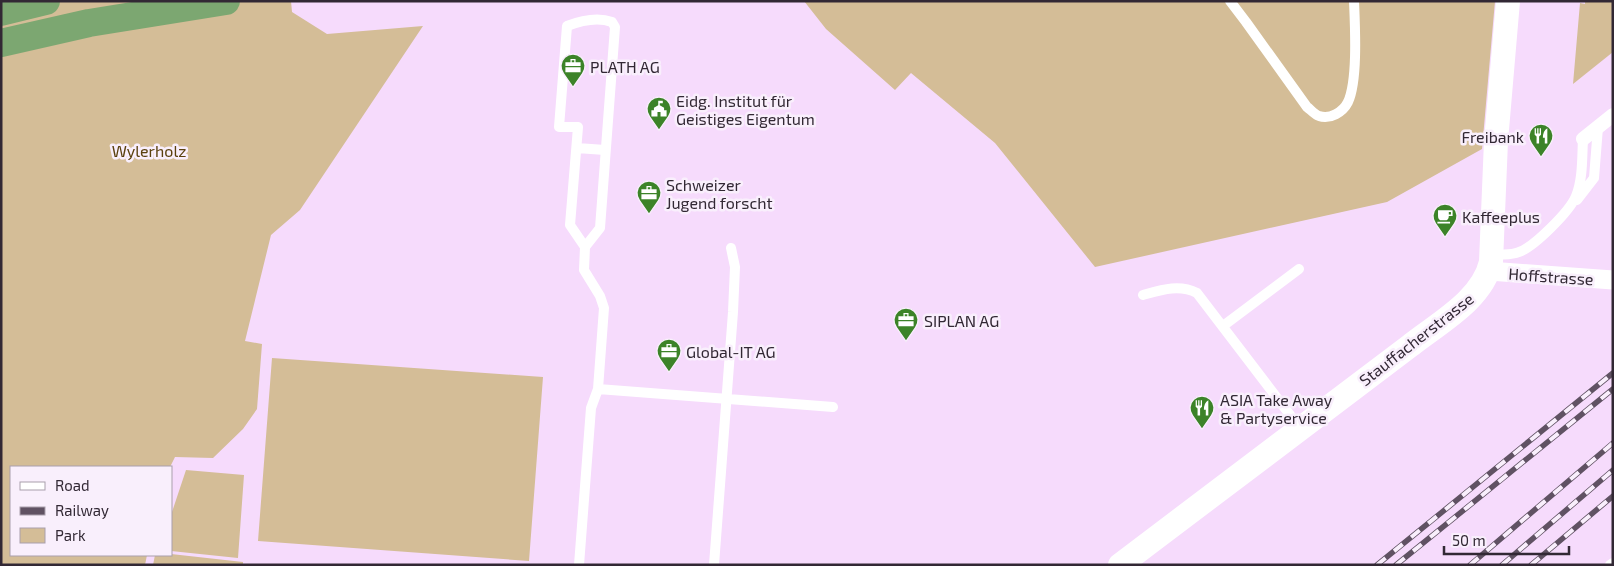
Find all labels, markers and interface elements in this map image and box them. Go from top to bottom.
office icon: PLATH AG [560,53,586,87]
place label: PLATH AG [590,57,660,76]
place label: Eidg. Institut für Geistiges Eigentum [676,91,815,128]
public building icon: Eidg. Institut für Geistiges Eigentum [646,96,672,130]
restaurant icon: Freibank [1528,123,1554,157]
place label: Freibank [1462,127,1524,146]
park label: Wylerholz [112,141,186,160]
place label: Schweizer Jugend forscht [666,175,773,212]
office icon: Schweizer Jugend forscht [636,180,662,214]
cafe icon: Kaffeeplus [1432,203,1458,237]
place label: Kaffeeplus [1462,207,1540,226]
street label: Hoffstrasse [1508,264,1594,288]
street label: Stauffacherstrasse [1355,289,1477,389]
office icon: SIPLAN AG [893,307,919,341]
place label: SIPLAN AG [924,311,999,330]
office icon: Global-IT AG [656,338,682,372]
place label: Global-IT AG [686,342,776,361]
place label: ASIA Take Away & Partyservice [1220,390,1333,427]
restaurant icon: ASIA Take Away & Partyservice [1189,395,1215,429]
legend [10,466,172,556]
text: Road [55,476,90,494]
text: Railway [55,501,109,519]
scale bar [1444,524,1569,556]
text: Park [55,526,86,544]
text: 50 m [1452,531,1486,549]

